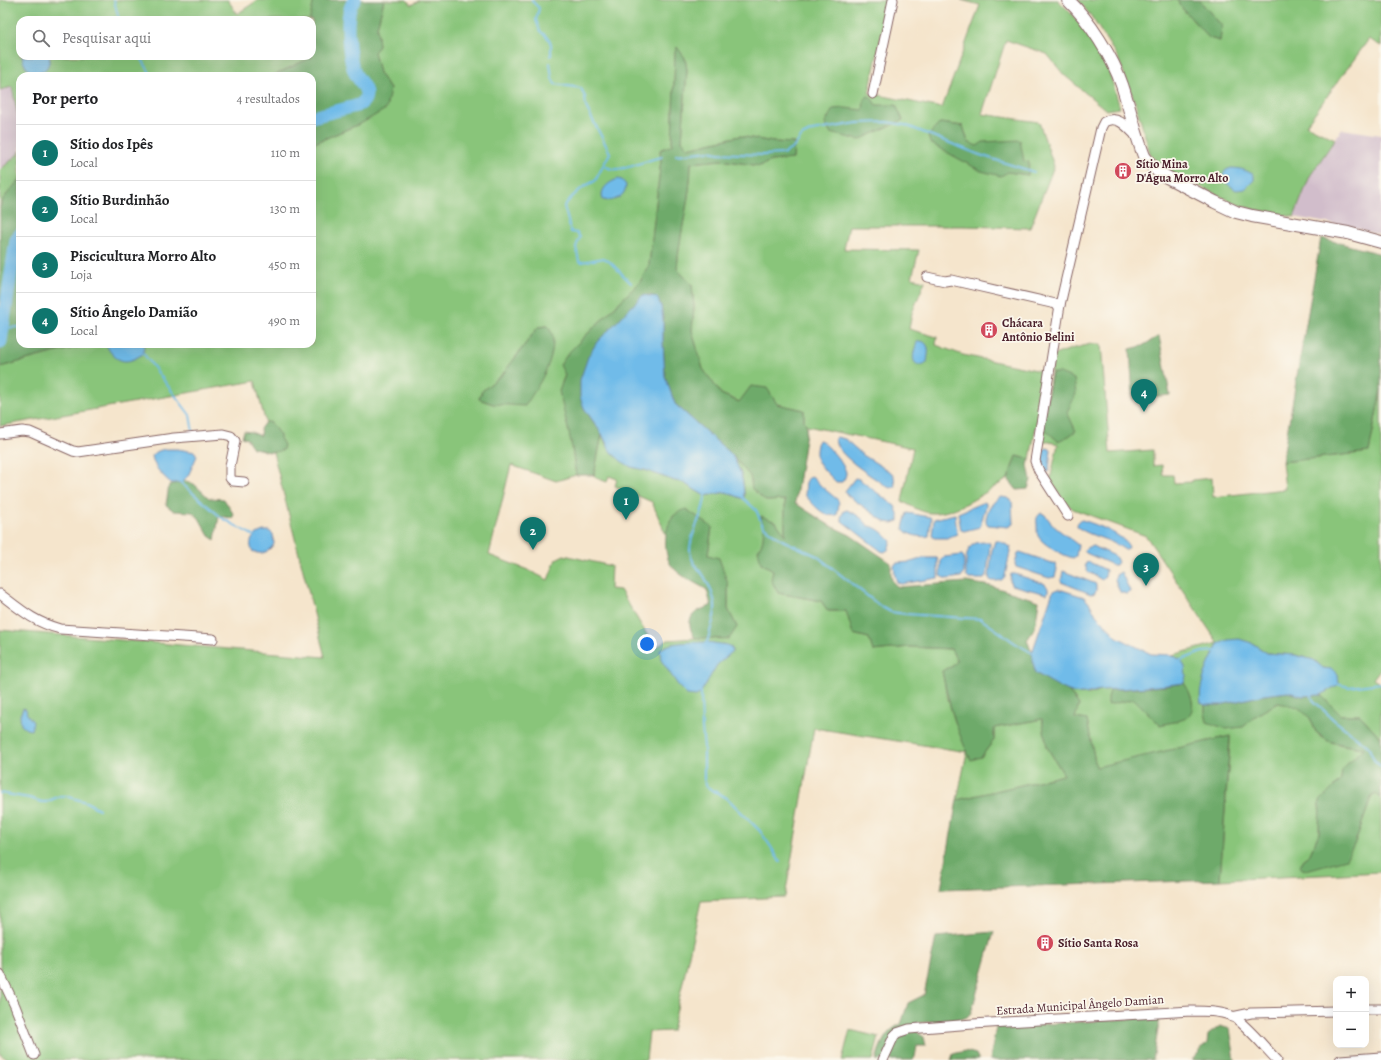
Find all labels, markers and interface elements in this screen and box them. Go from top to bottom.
search box [16,16,316,60]
icon: search [30,27,52,49]
text: Pesquisar aqui [62,28,151,48]
text: Por perto [32,87,98,110]
text: 4 resultados [236,90,300,107]
text: Sítio dos Ipês [70,134,153,154]
text: 1 [43,144,47,161]
text: 110 m [271,144,300,161]
text: Local [70,154,98,171]
place label: Sítio Mina D'Água Morro Alto [1136,156,1228,186]
building icon: Sítio Mina D'Água Morro Alto [1113,161,1133,181]
text: Sítio Burdinhão [70,190,170,210]
text: 2 [42,200,48,217]
text: 130 m [270,200,300,217]
text: Local [70,210,98,227]
text: Piscicultura Morro Alto [70,246,216,266]
text: 3 [42,256,48,273]
text: 450 m [268,256,300,273]
text: Loja [70,266,92,283]
text: Sítio Ângelo Damião [70,302,198,322]
text: 4 [42,312,48,329]
text: 490 m [268,312,300,329]
place label: Chácara Antônio Belini [1001,315,1075,345]
building icon: Chácara Antônio Belini [979,320,999,340]
text: Local [70,322,98,339]
pin: 4 [1131,379,1157,412]
pin: 1 [613,487,639,520]
pin: 2 [520,517,546,550]
pin: 3 [1133,553,1159,586]
your location [637,634,657,654]
building icon: Sítio Santa Rosa [1035,933,1055,953]
place label: Sítio Santa Rosa [1058,935,1139,951]
map controls [1333,976,1369,1048]
button: + [1333,976,1369,1012]
street label: Estrada Municipal Ângelo Damian [996,991,1165,1019]
button: − [1333,1012,1369,1048]

